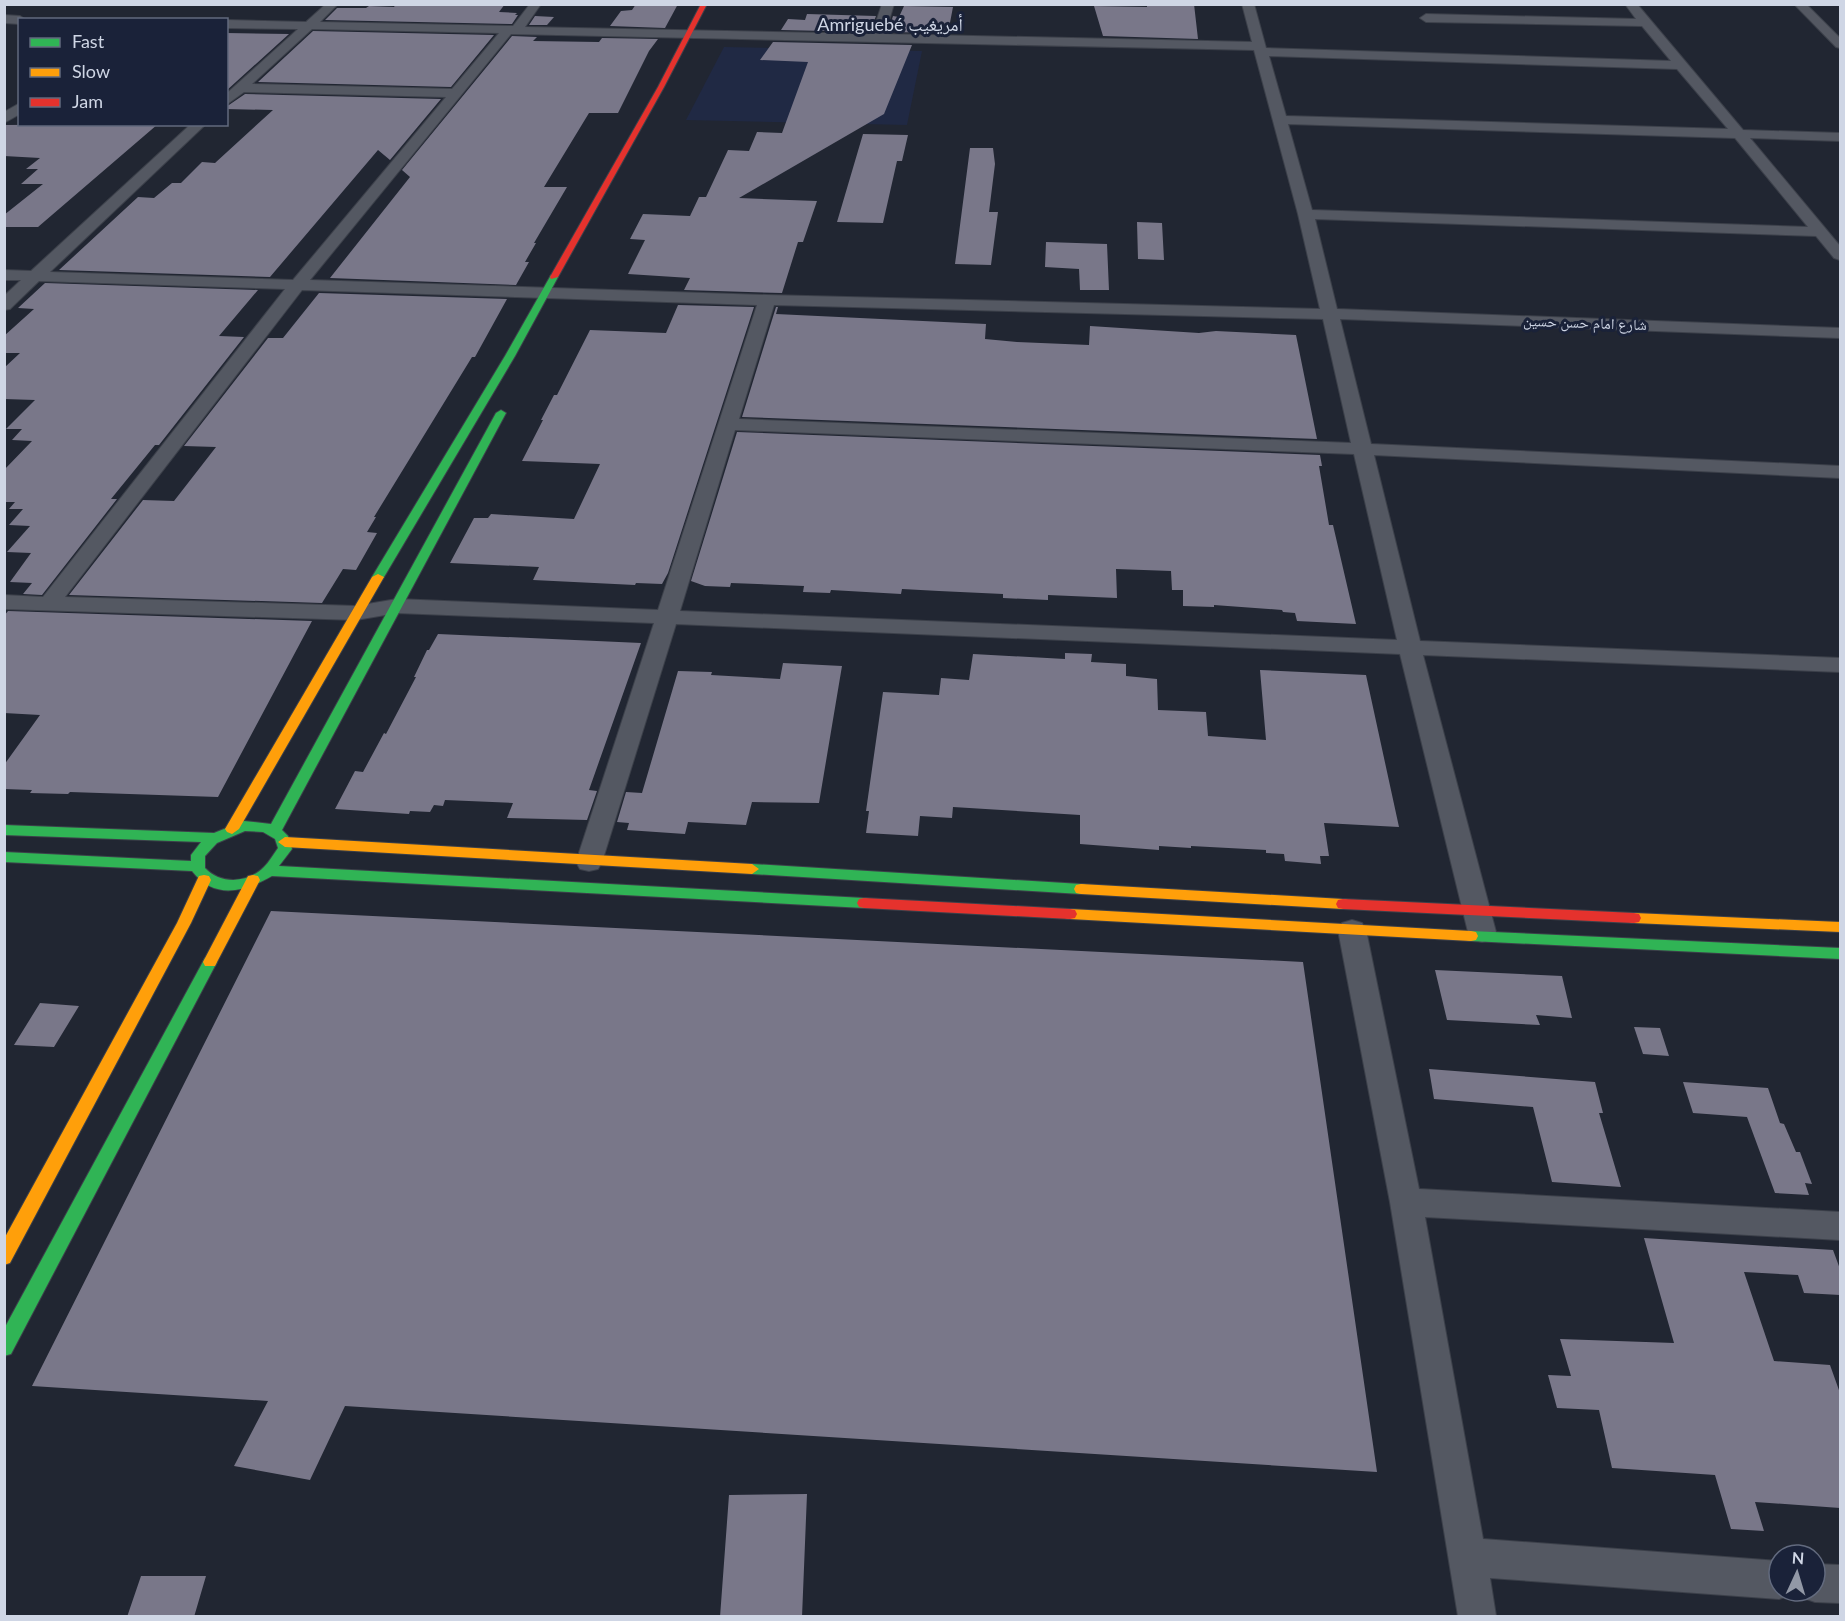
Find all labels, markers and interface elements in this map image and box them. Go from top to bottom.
district label: Amriguebé أمريغيب [817,13,963,36]
legend [18,18,228,126]
text: Fast [72,30,105,52]
text: Slow [72,60,110,82]
text: Jam [72,90,103,112]
street label: شارع امام حسن حسين [1523,311,1647,335]
north arrow [1767,1543,1827,1603]
text: N [1791,1548,1805,1567]

